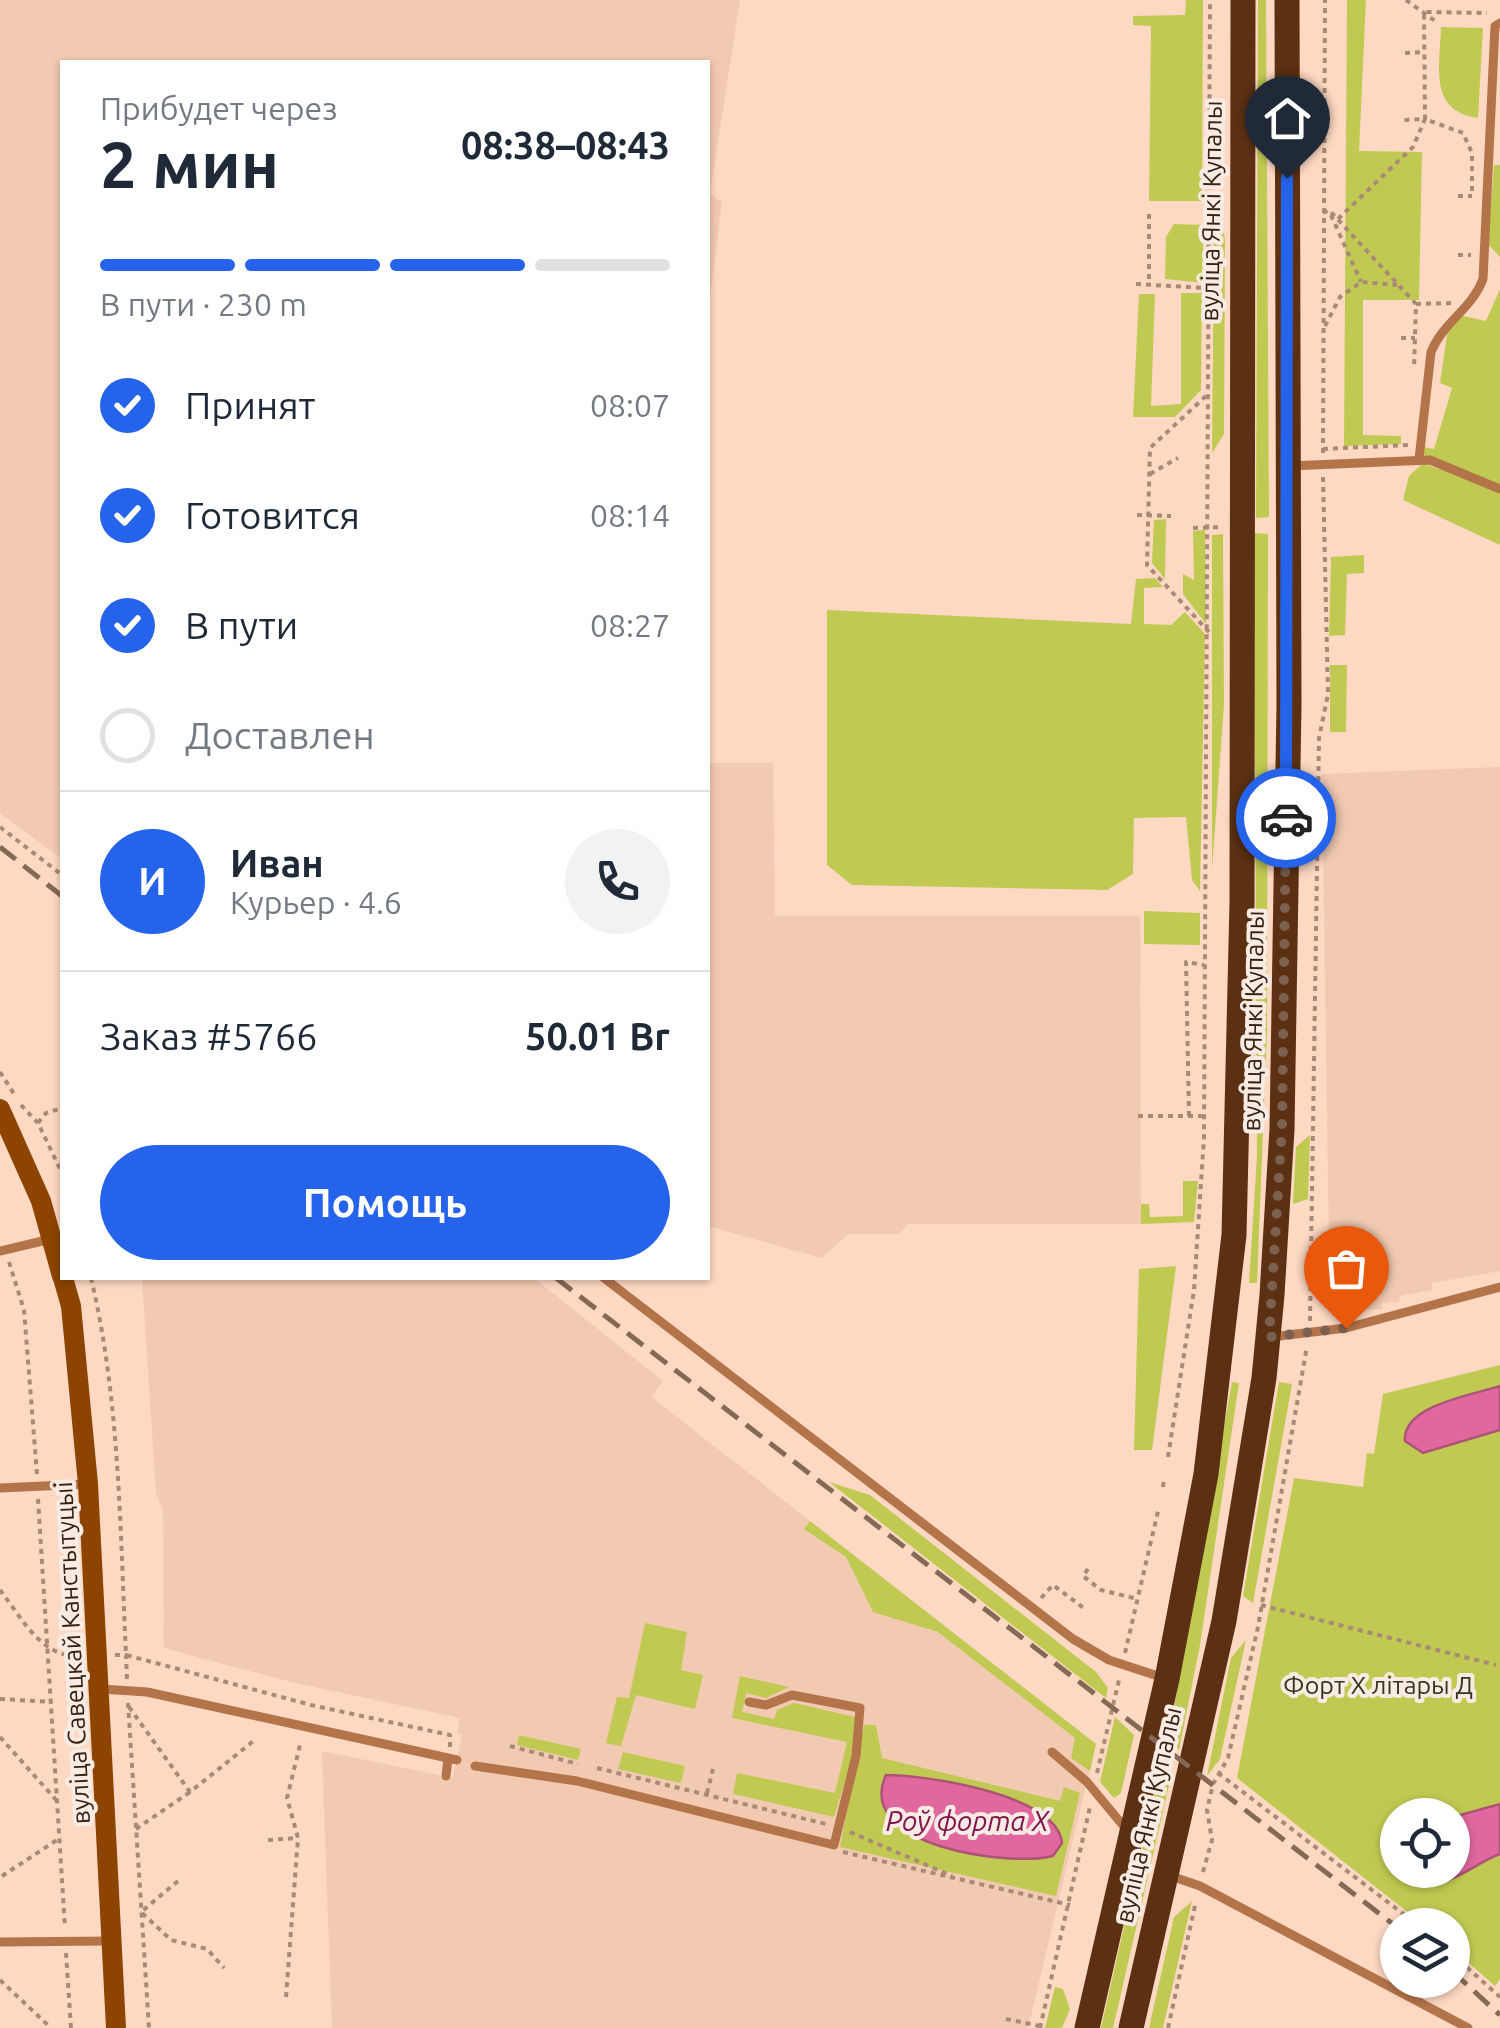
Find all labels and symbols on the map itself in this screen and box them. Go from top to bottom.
pin [1245,76,1330,179]
street label: вуліца Янкі Купалы [1195,100,1227,322]
courier [1236,768,1336,868]
street label: вуліца Янкі Купалы [1237,910,1269,1132]
pin [1304,1226,1389,1329]
street label: вуліца Савецкай Канстытуцыі [49,1481,95,1825]
park label: Форт X літары Д [1283,1671,1473,1699]
street label: вуліца Янкі Купалы [1110,1704,1186,1926]
water label: Роў форта X [886,1805,1050,1836]

